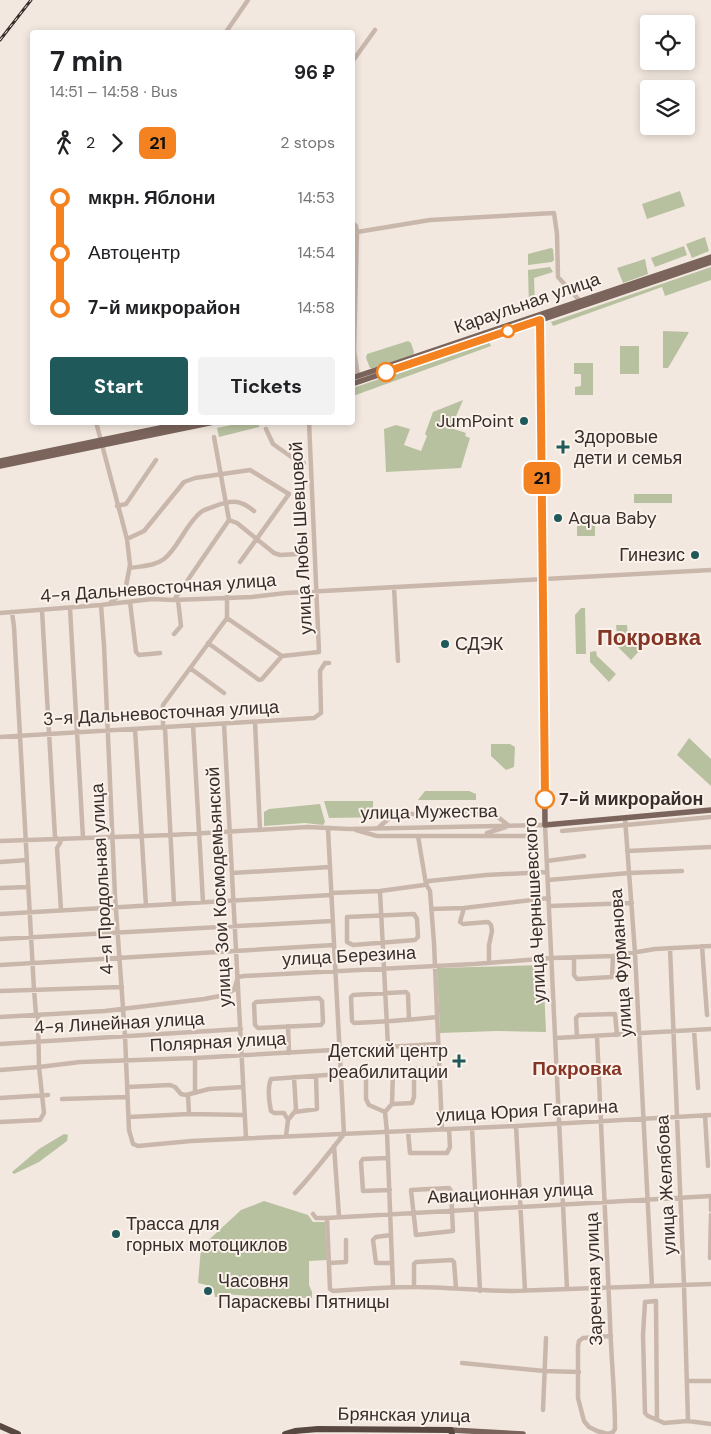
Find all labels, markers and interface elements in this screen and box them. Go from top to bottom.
map controls [640,15,695,135]
button: locate [640,15,695,70]
text: 7 min [50,43,123,80]
text: 96 ₽ [294,60,335,85]
button: layers [640,80,695,135]
text: 14:51 – 14:58 · Bus [50,81,178,102]
icon: walk [50,129,78,157]
icon: forward [103,129,131,157]
text: 21 [149,131,166,155]
text: 2 [86,132,95,153]
text: 2 stops [280,132,335,153]
text: мкрн. Яблони [88,185,215,210]
text: 14:53 [298,187,335,208]
text: Автоцентр [88,240,180,265]
text: 14:54 [298,242,335,263]
street label: Караульная улица [451,266,604,339]
text: 7-й микрорайон [88,295,240,320]
text: 14:58 [298,297,335,318]
unlabelled marker [501,324,515,338]
button: Start [50,357,188,415]
button: Tickets [198,357,335,415]
unlabelled marker [376,362,396,382]
place label: JumPoint [436,409,514,433]
marker: JumPoint [518,415,530,427]
place label: Здоровые дети и семья [574,425,682,470]
marker: Здоровые дети и семья [556,440,570,454]
street label: улица Любы Шевцовой [284,441,318,635]
line badge: 21 [520,462,564,494]
text: 21 [534,466,550,490]
place label: Aqua Baby [568,506,657,530]
marker: Aqua Baby [552,512,564,524]
place label: Гинезис [619,543,685,567]
marker: Гинезис [689,549,701,561]
street label: 4-я Дальневосточная улица [39,568,278,608]
district label: Покровка [597,623,702,652]
place label: СДЭК [455,632,504,656]
marker: СДЭК [439,638,451,650]
street label: 3-я Дальневосточная улица [42,695,281,731]
street label: улица Зои Космодемьянской [201,766,237,1008]
street label: 4-я Продольная улица [85,782,119,975]
place label: 7-й микрорайон [559,787,703,811]
marker: 7-й микрорайон [535,789,555,809]
street label: улица Мужества [360,799,499,825]
street label: улица Чернышевского [518,816,552,1004]
street label: улица Фурманова [604,887,638,1038]
street label: улица Березина [281,940,418,971]
street label: 4-я Линейная улица [33,1006,206,1039]
street label: Полярная улица [149,1026,288,1058]
place label: Детский центр реабилитации [328,1039,448,1084]
marker: Детский центр реабилитации [452,1054,466,1068]
district label: Покровка [532,1056,622,1081]
street label: улица Юрия Гагарина [435,1094,619,1128]
street label: улица Желябова [650,1113,682,1256]
street label: Авиационная улица [427,1177,594,1209]
street label: Заречная улица [580,1211,608,1346]
place label: Трасса для горных мотоциклов [126,1212,288,1257]
marker: Трасса для горных мотоциклов [110,1228,122,1240]
place label: Часовня Параскевы Пятницы [218,1269,390,1314]
marker: Часовня Параскевы Пятницы [202,1285,214,1297]
street label: Брянская улица [337,1402,471,1428]

